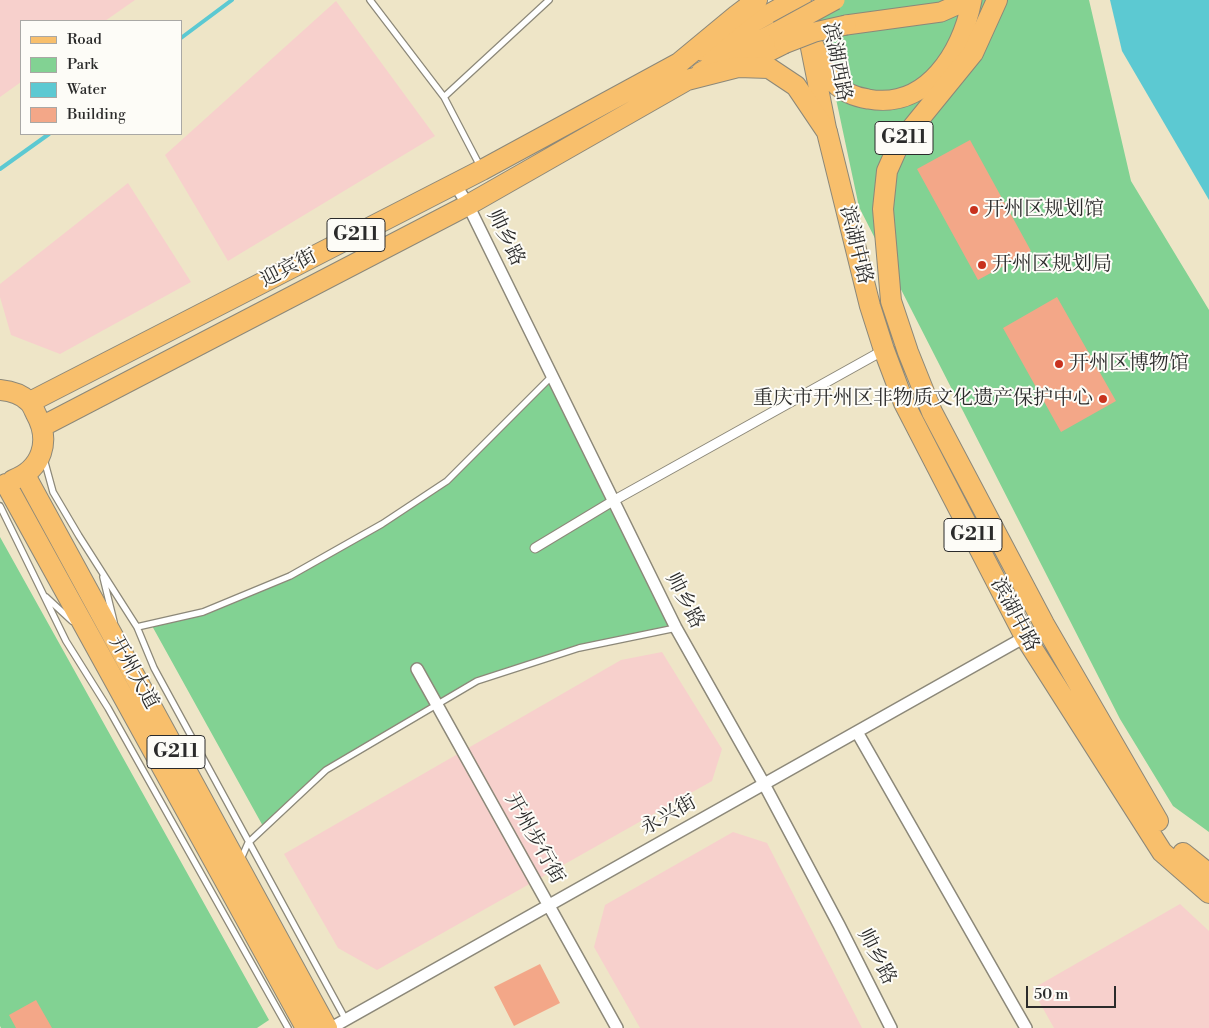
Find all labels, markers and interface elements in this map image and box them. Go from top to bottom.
legend [20,20,182,135]
street label: 滨湖西路 [817,20,855,104]
text: Road [67,30,102,49]
text: Park [67,55,98,74]
text: Water [67,80,106,99]
text: Building [67,105,126,124]
road number: G211 [875,122,933,154]
place label: 开州区规划馆 [984,198,1104,222]
street label: 滨湖中路 [834,203,876,287]
marker: 开州区规划馆 [968,204,980,216]
street label: 帅乡路 [481,206,529,270]
road number: G211 [327,218,385,252]
street label: 迎宾街 [257,245,321,293]
place label: 开州区规划局 [992,253,1112,277]
marker: 开州区规划局 [976,259,988,271]
place label: 开州区博物馆 [1069,352,1189,376]
marker: 开州区博物馆 [1053,358,1065,370]
place label: 重庆市开州区非物质文化遗产保护中心 [753,387,1093,411]
marker: 重庆市开州区非物质文化遗产保护中心 [1097,393,1109,405]
road number: G211 [944,518,1002,552]
street label: 帅乡路 [660,569,708,633]
street label: 滨湖中路 [985,574,1043,656]
street label: 开州大道 [103,632,163,714]
road number: G211 [147,736,205,769]
street label: 开州步行街 [499,789,569,889]
street label: 永兴街 [637,791,701,841]
street label: 帅乡路 [852,925,900,989]
scale bar [1029,976,1119,1008]
text: 50 m [1034,985,1068,1004]

